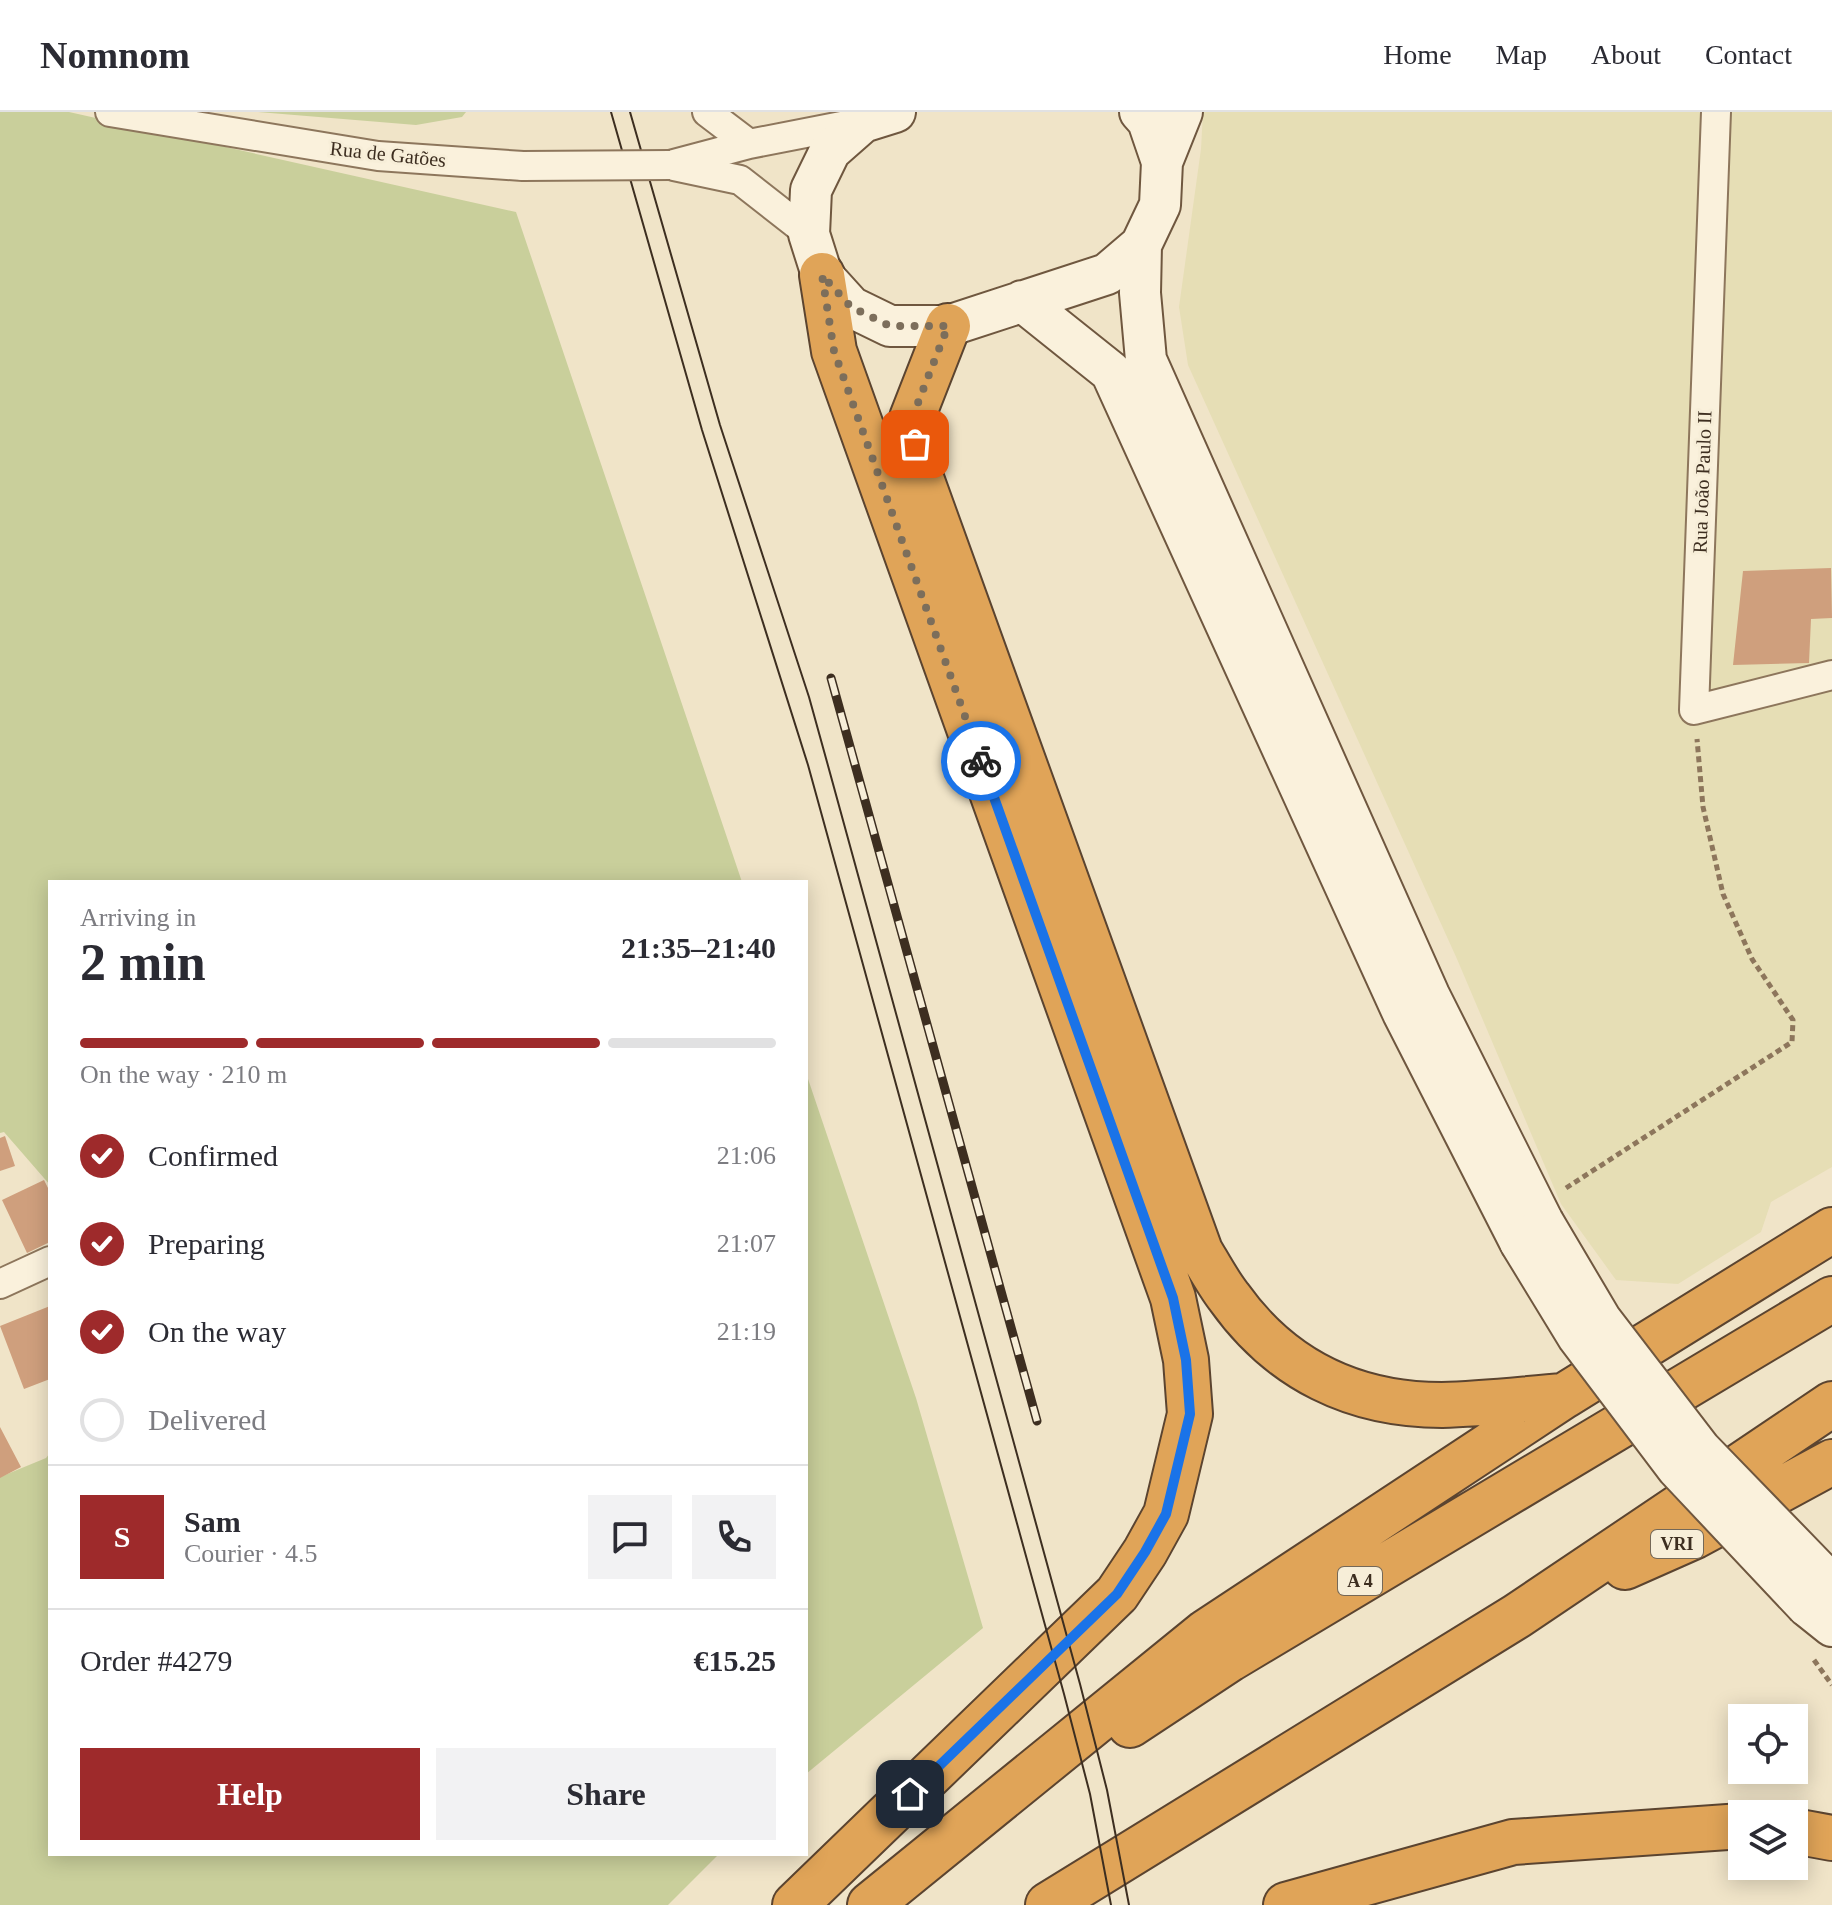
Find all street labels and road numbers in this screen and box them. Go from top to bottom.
street label: Rua de Gatões [329,137,447,171]
street label: Rua João Paulo II [1689,410,1715,554]
road number: VRI [1651,1530,1703,1558]
road number: A 4 [1338,1567,1382,1595]

